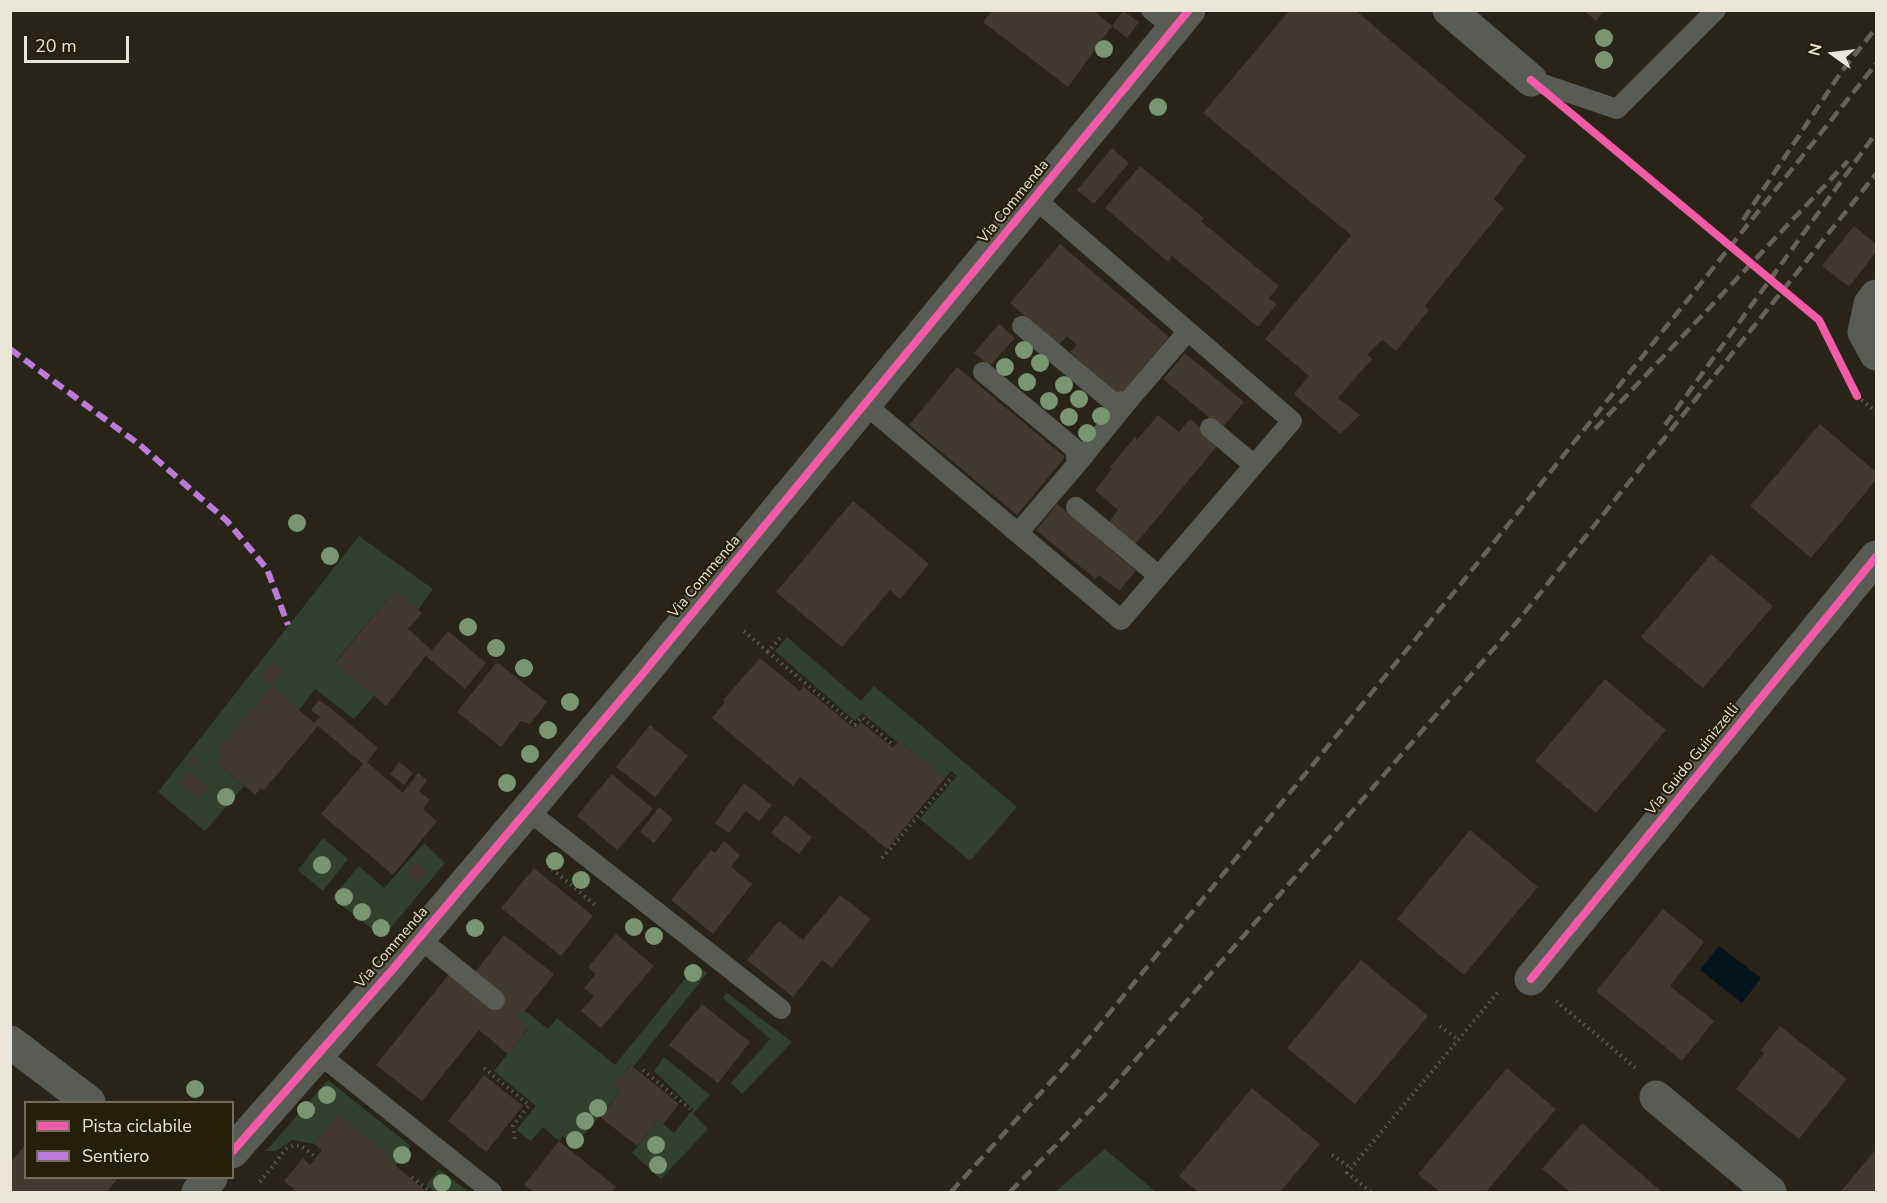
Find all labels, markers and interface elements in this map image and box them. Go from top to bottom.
scale bar [27,24,132,62]
north arrow [1803,24,1863,84]
text: 20 m [35,34,77,58]
text: N [1803,41,1828,58]
street label: Via Commenda [975,157,1053,247]
street label: Via Commenda [665,532,745,622]
street label: Via Guido Guinizzelli [1643,701,1743,819]
street label: Via Commenda [352,903,432,993]
legend [24,1101,234,1179]
text: Pista ciclabile [82,1114,192,1138]
text: Sentiero [82,1144,149,1168]

